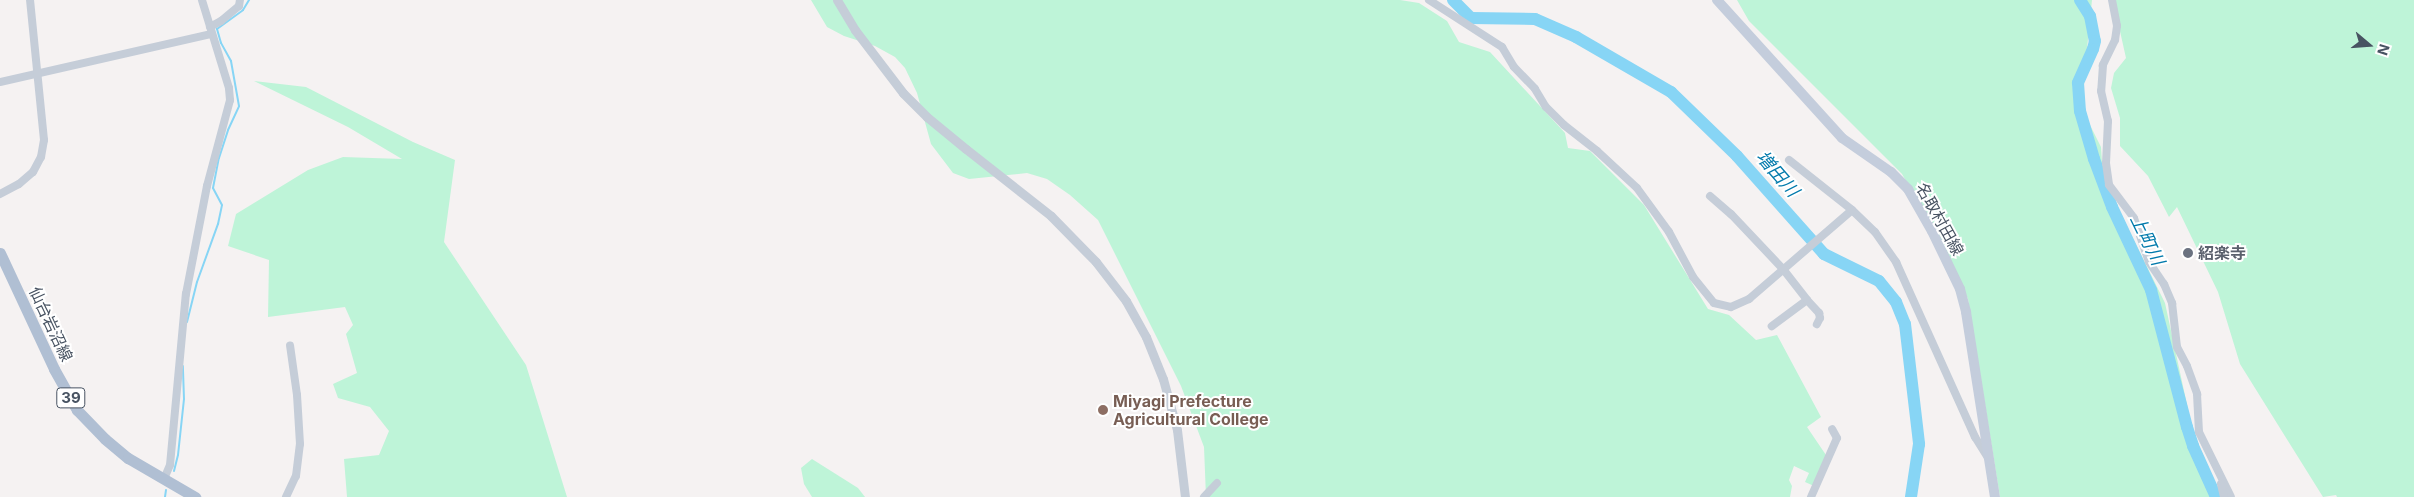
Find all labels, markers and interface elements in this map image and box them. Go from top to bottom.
north arrow [2344,20,2394,70]
text: N [2374,42,2393,57]
water label: 増田川 [1751,147,1803,201]
street label: 名取村田線 [1912,179,1968,259]
water label: 上町川 [2125,211,2169,269]
place label: 紹楽寺 [2198,243,2246,263]
marker: 紹楽寺 [2182,247,2194,259]
street label: 仙台岩沼線 [25,284,77,364]
road number: 39 [56,386,86,410]
place label: Miyagi Prefecture Agricultural College [1113,391,1269,429]
marker: Miyagi Prefecture Agricultural College [1097,404,1109,416]

